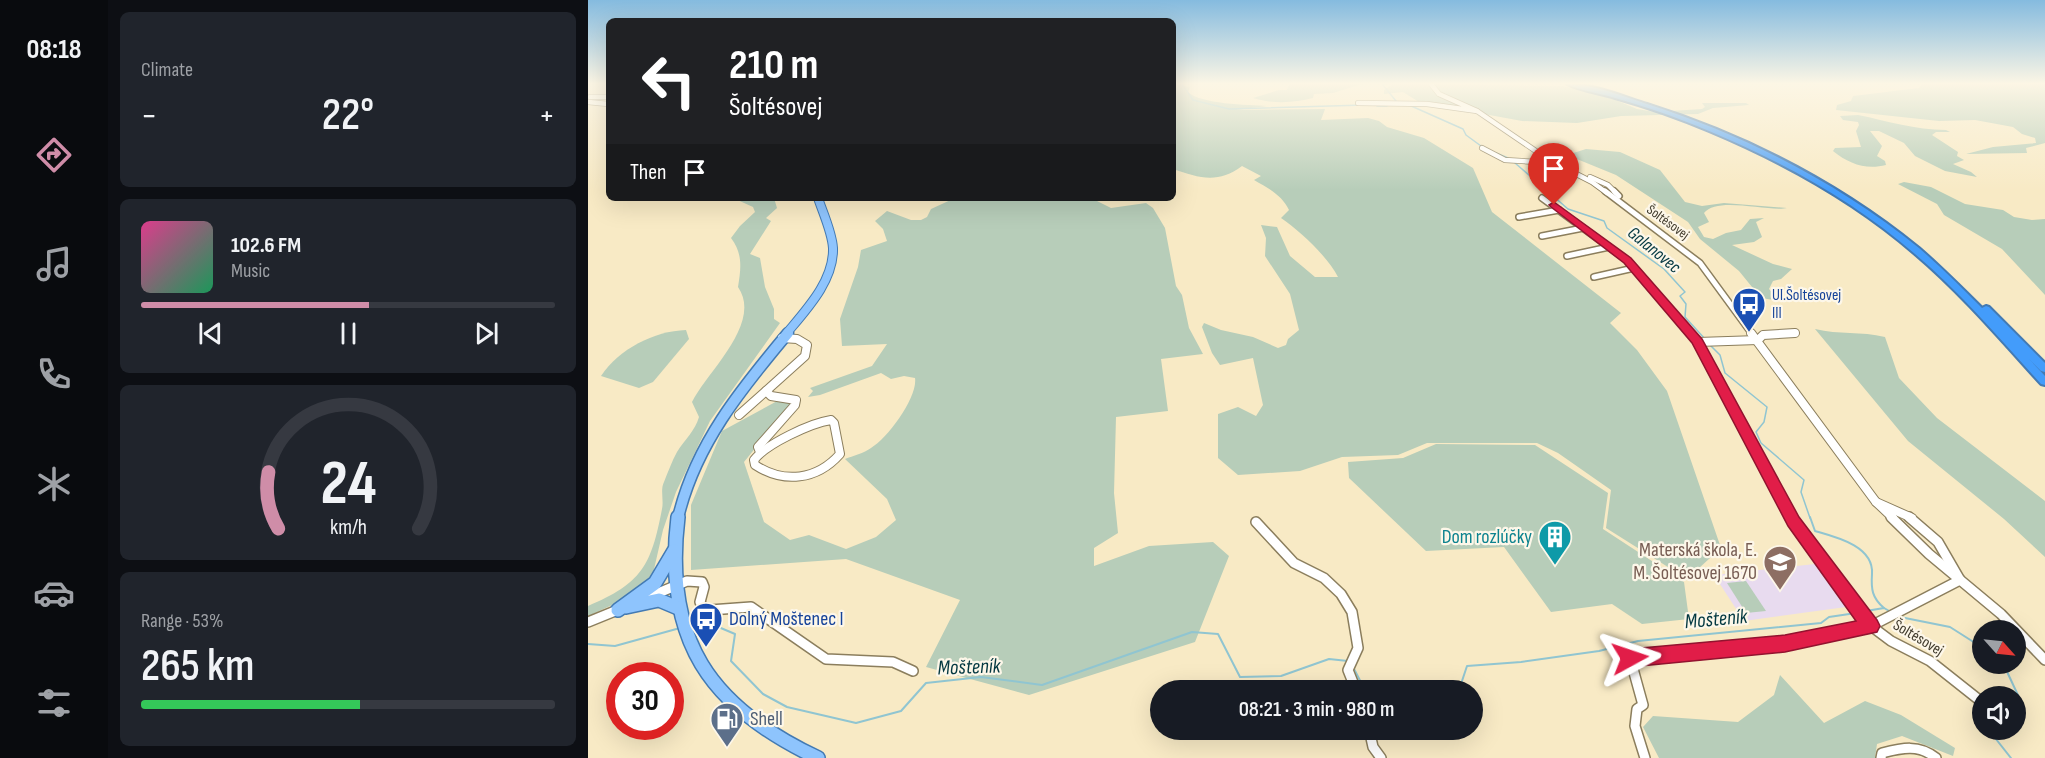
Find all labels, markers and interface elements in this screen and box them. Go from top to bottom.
text: 08:18 [27,34,81,66]
text: 210 m [729,40,818,91]
icon: left [630,42,708,120]
text: Climate [141,58,193,82]
text: 22° [322,88,374,143]
text: Šoltésovej [729,91,822,123]
text: − [141,96,157,136]
text: + [539,96,555,136]
icon: directions [33,134,75,176]
pin [1528,143,1579,205]
icon: arrive [1537,152,1570,185]
icon: arrive [678,156,711,189]
text: Then [630,159,666,186]
street label: Šoltésovej [1643,201,1693,243]
water label: Galanovec [1623,222,1685,278]
text: 102.6 FM [231,232,301,259]
icon: music [33,243,75,285]
text: Music [231,259,270,283]
bus stop icon: Ul.Šoltésovej III [1731,286,1767,333]
place label: Ul.Šoltésovej III [1772,286,1841,323]
icon: previous [194,317,227,350]
icon: pause [332,317,365,350]
icon: next [470,317,503,350]
icon: phone [33,353,75,395]
text: 24 [320,447,376,522]
icon: climate [33,463,75,505]
text: km/h [329,516,367,541]
building icon: Dom rozlúčky [1537,519,1573,566]
place label: Dom rozlúčky [1442,525,1532,549]
place label: Materská škola, E. M. Šoltésovej 1670 [1633,538,1757,585]
school or university icon: Materská škola, E. M. Šoltésovej 1670 [1762,544,1798,591]
icon: car [33,572,75,614]
bus stop icon: Dolný Moštenec I [688,601,724,648]
water label: Mošteník [1684,604,1750,634]
place label: Dolný Moštenec I [729,607,843,631]
text: Range · 53% [141,609,223,633]
street label: Šoltésovej [1889,616,1947,660]
north arrow [1972,620,2026,674]
map controls [1972,620,2026,740]
position arrow [1598,626,1662,690]
text: 265 km [141,639,255,694]
water label: Mošteník [937,653,1002,681]
speed limit sign: 30 [606,662,684,740]
icon: filters [33,682,75,724]
button: sound [1972,686,2026,740]
text: 08:21 · 3 min · 980 m [1239,696,1394,723]
fuel station icon: Shell [709,701,745,748]
place label: Shell [750,707,783,731]

